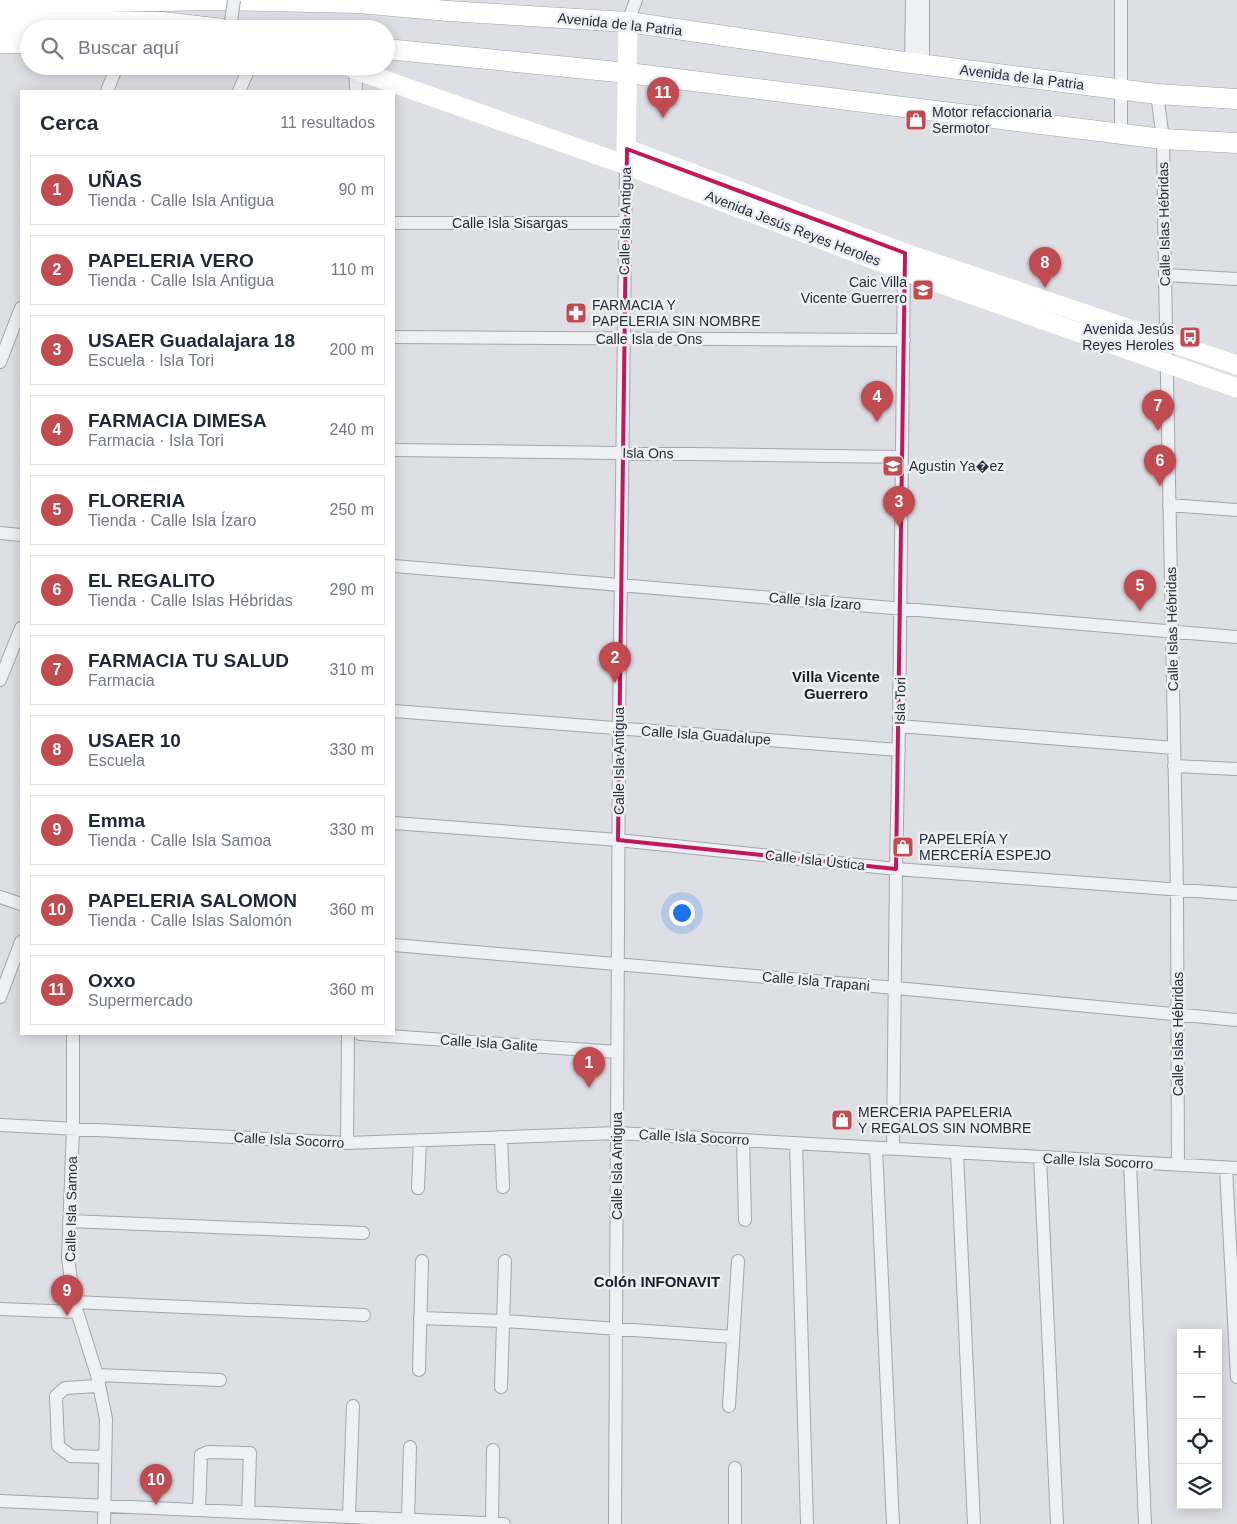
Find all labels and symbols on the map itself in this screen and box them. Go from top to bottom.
street label: Avenida de la Patria [557,10,683,39]
street label: Avenida de la Patria [959,61,1085,93]
pin: 11 [647,77,679,118]
place label: Motor refaccionaria Sermotor [932,104,1052,136]
shop icon: Motor refaccionaria Sermotor [904,108,928,132]
street label: Calle Islas Hébridas [1155,162,1173,286]
street label: Calle Isla Antigua [616,167,634,275]
street label: Avenida Jesús Reyes Heroles [703,187,883,269]
street label: Calle Isla Sisargas [452,215,568,231]
pin: 8 [1029,247,1061,288]
place label: Caic Villa Vicente Guerrero [801,274,907,306]
school or university icon: Caic Villa Vicente Guerrero [911,278,935,302]
place label: FARMACIA Y PAPELERIA SIN NOMBRE [592,297,761,329]
pharmacy icon: FARMACIA Y PAPELERIA SIN NOMBRE [564,301,588,325]
place label: Avenida Jesús Reyes Heroles [1082,321,1174,353]
bus stop icon: Avenida Jesús Reyes Heroles [1178,325,1202,349]
street label: Calle Isla de Ons [596,331,702,347]
pin: 4 [861,381,893,422]
pin: 7 [1142,390,1174,431]
street label: Isla Ons [622,445,674,461]
pin: 6 [1144,445,1176,486]
school or university icon: Agustin Ya�ez [881,454,905,478]
place label: Agustin Ya�ez [909,458,1004,474]
pin: 3 [883,486,915,527]
street label: Calle Islas Hébridas [1163,567,1181,691]
pin: 5 [1124,570,1156,611]
street label: Calle Isla Ízaro [768,589,862,613]
pin: 2 [599,642,631,683]
district label: Villa Vicente Guerrero [792,668,880,702]
street label: Isla Tori [892,677,908,725]
street label: Calle Isla Antigua [611,707,627,815]
street label: Calle Isla Guadalupe [641,722,772,748]
place label: PAPELERÍA Y MERCERÍA ESPEJO [919,831,1051,863]
shop icon: PAPELERÍA Y MERCERÍA ESPEJO [891,835,915,859]
street label: Calle Isla Ústica [764,847,866,873]
your location [669,900,695,926]
street label: Calle Isla Trapani [761,968,871,994]
street label: Calle Islas Hébridas [1170,972,1186,1096]
street label: Calle Isla Galite [440,1032,539,1054]
pin: 1 [573,1047,605,1088]
place label: MERCERIA PAPELERIA Y REGALOS SIN NOMBRE [858,1104,1031,1136]
shop icon: MERCERIA PAPELERIA Y REGALOS SIN NOMBRE [830,1108,854,1132]
street label: Calle Isla Antigua [609,1112,625,1220]
street label: Calle Isla Socorro [638,1126,750,1148]
street label: Calle Isla Socorro [233,1129,345,1151]
street label: Calle Isla Socorro [1042,1150,1154,1172]
street label: Calle Isla Samoa [62,1156,80,1262]
district label: Colón INFONAVIT [594,1273,720,1290]
pin: 9 [51,1275,83,1316]
pin: 10 [140,1464,172,1505]

